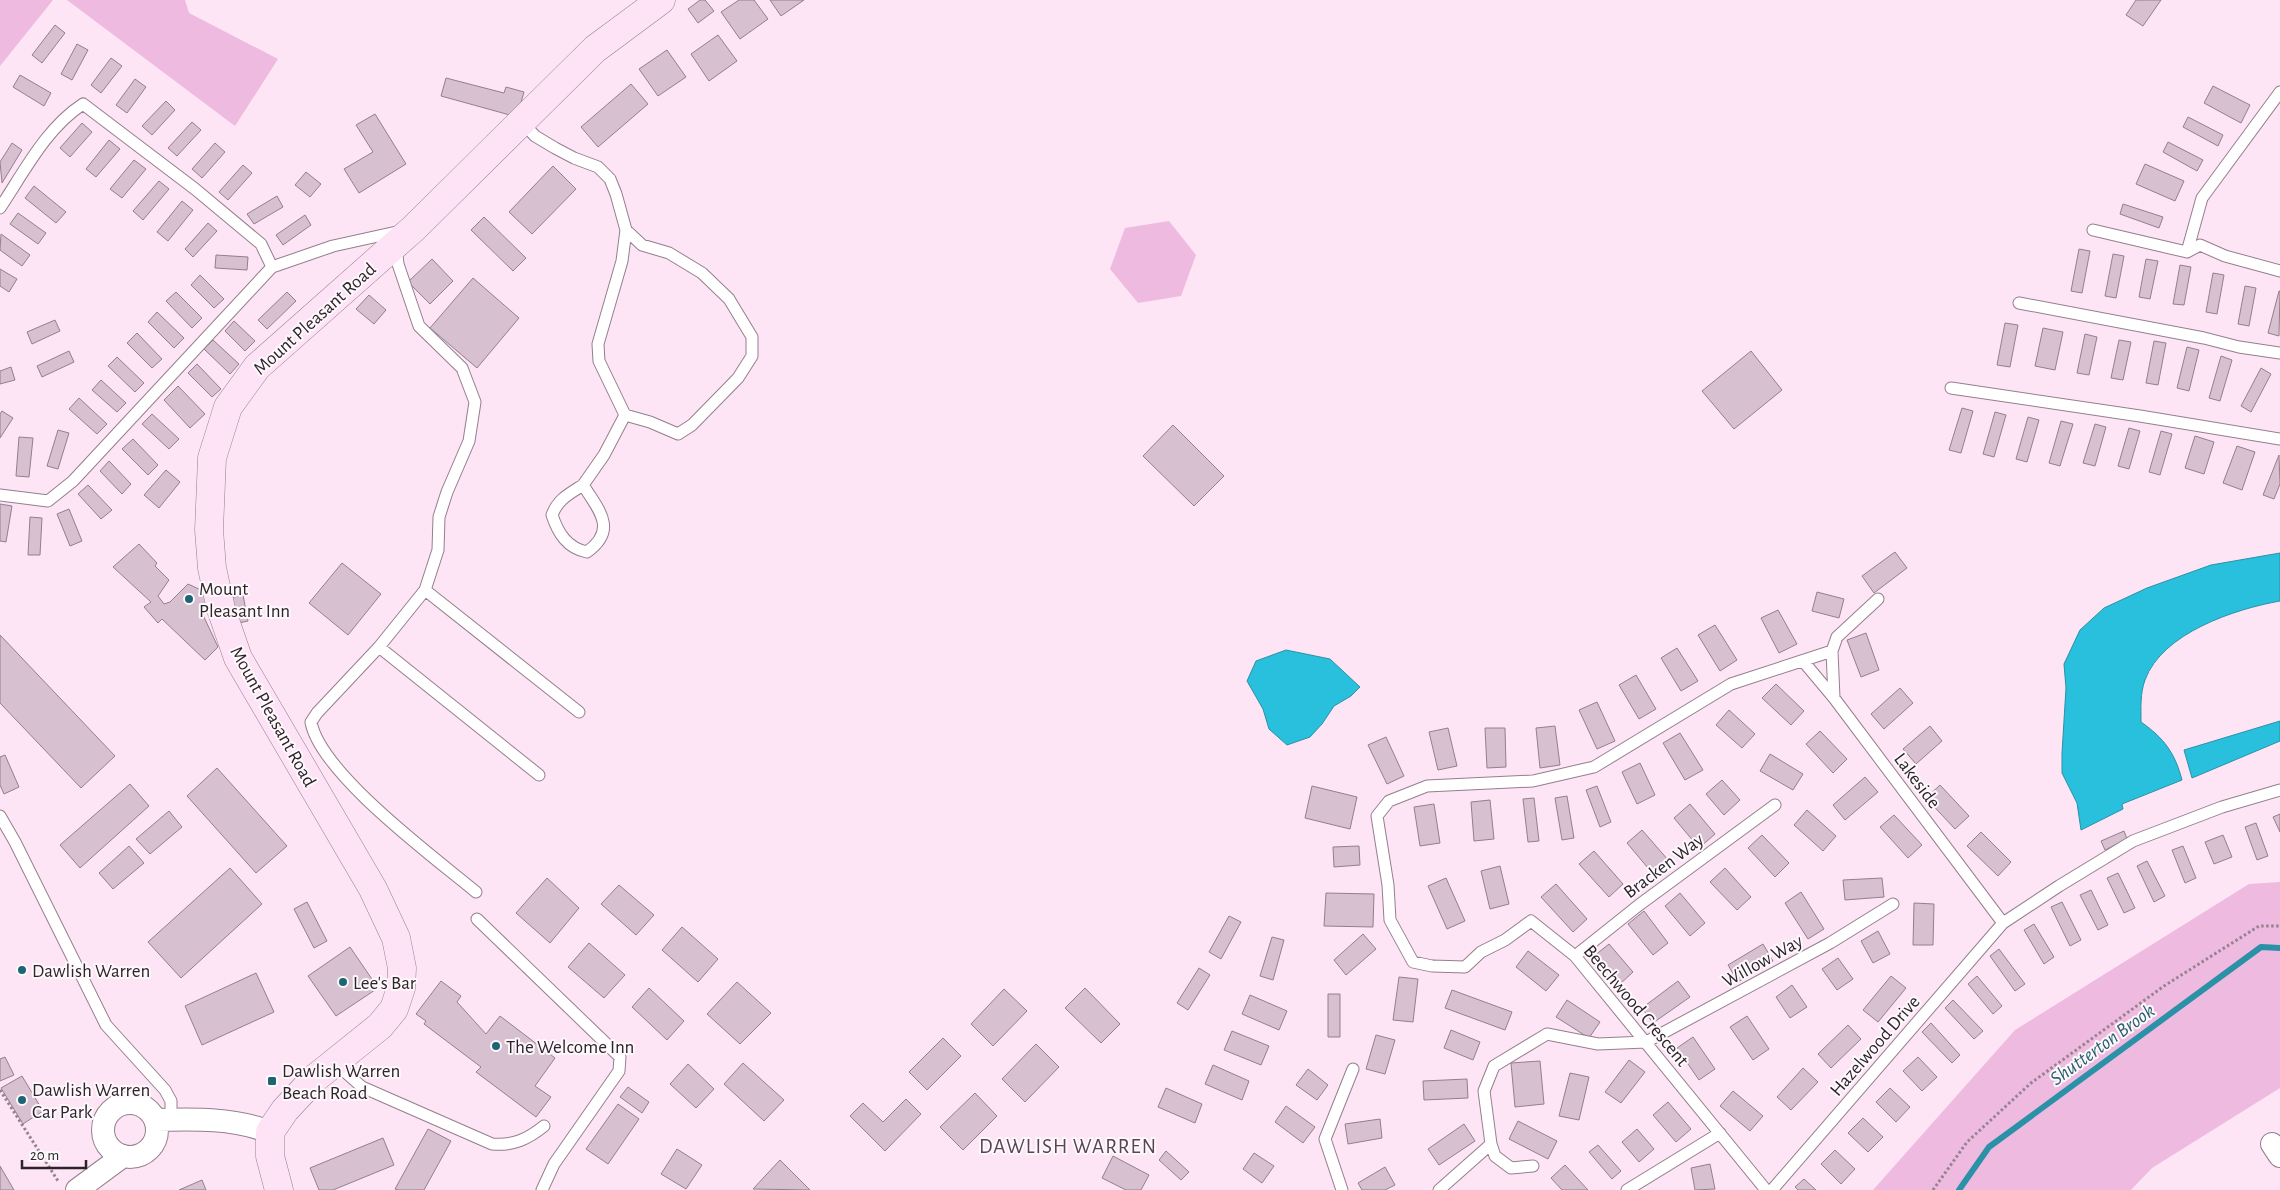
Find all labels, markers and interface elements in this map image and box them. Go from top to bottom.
street label: Mount Pleasant Road [250,259,380,379]
place label: Mount Pleasant Inn [199,580,290,621]
marker: Mount Pleasant Inn [183,593,195,605]
street label: Mount Pleasant Road [226,643,319,790]
street label: Lakeside [1890,750,1944,812]
street label: Bracken Way [1620,830,1707,902]
street label: Willow Way [1719,932,1806,991]
street label: Beechwood Crescent [1580,942,1692,1070]
place label: Dawlish Warren [32,962,150,981]
marker: Dawlish Warren [16,964,28,976]
place label: Lee's Bar [353,974,416,993]
marker: Lee's Bar [337,976,349,988]
street label: Hazelwood Drive [1827,992,1924,1100]
water label: Shutterton Brook [2047,1000,2159,1089]
place label: The Welcome Inn [506,1038,634,1057]
marker: The Welcome Inn [490,1040,502,1052]
place label: Dawlish Warren Beach Road [282,1062,400,1103]
marker: Dawlish Warren Beach Road [266,1075,278,1087]
place label: Dawlish Warren Car Park [32,1081,150,1122]
marker: Dawlish Warren Car Park [16,1094,28,1106]
district label: DAWLISH WARREN [979,1136,1157,1157]
scale bar [22,1138,86,1170]
text: 20 m [30,1148,59,1163]

